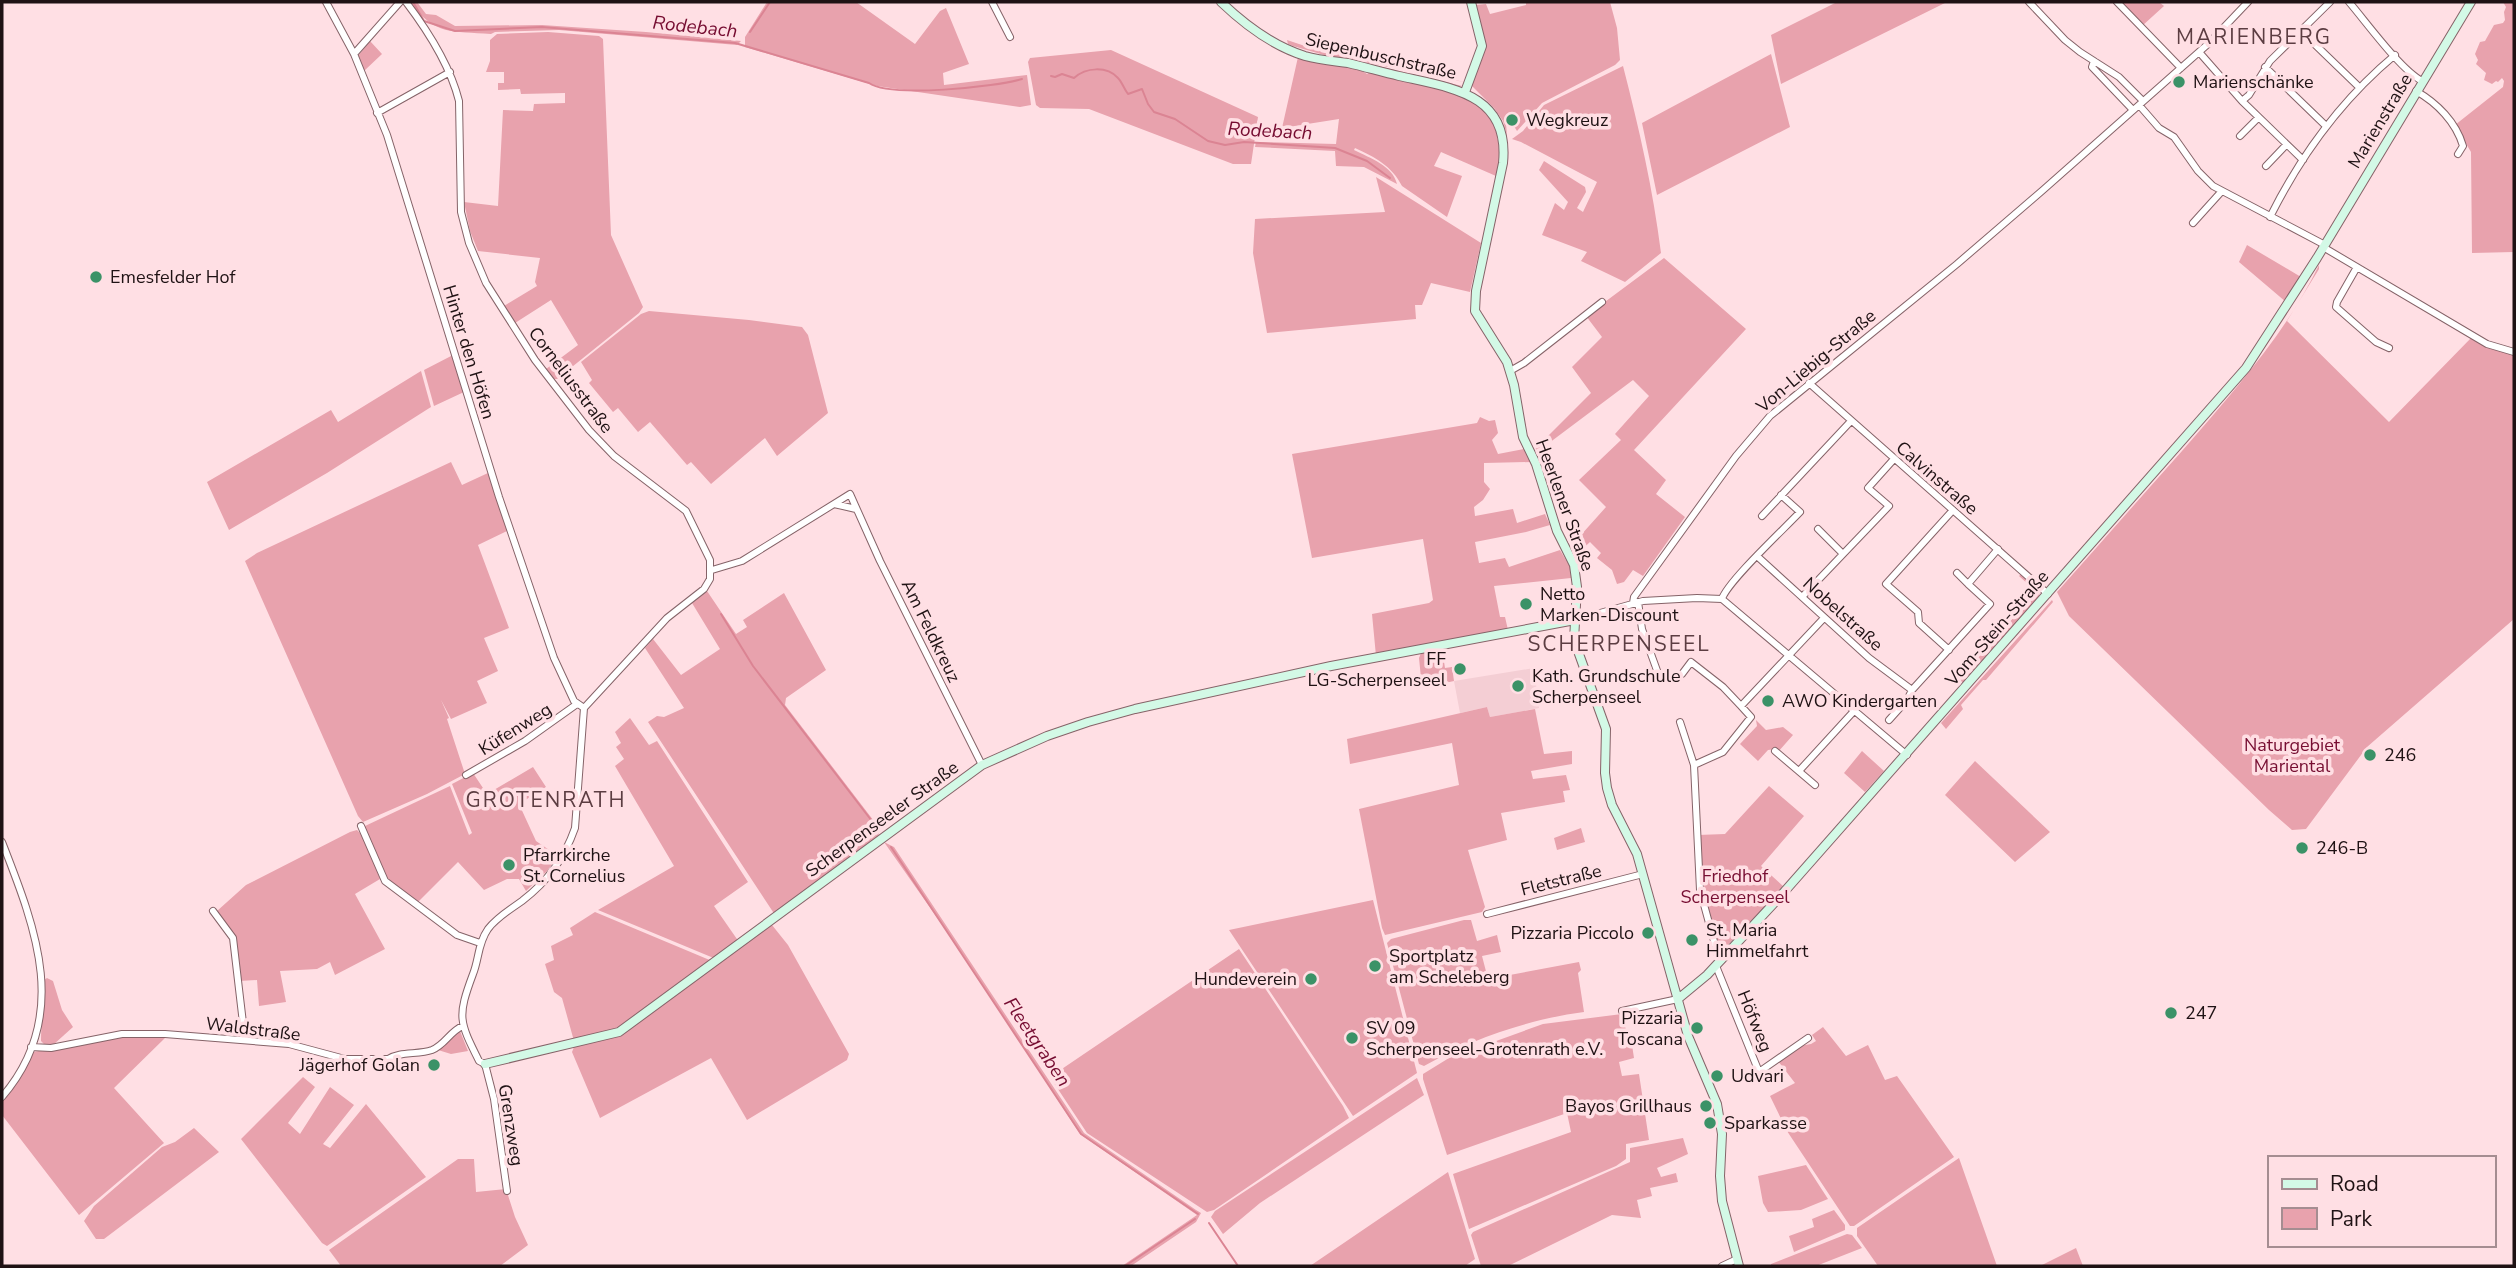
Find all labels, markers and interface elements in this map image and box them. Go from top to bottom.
water label: Rodebach [651,10,739,44]
district label: MARIENBERG [2176,23,2332,51]
street label: Siepenbuschstraße [1303,27,1459,85]
street label: Marienstraße [2342,69,2418,173]
place label: Marienschänke [2193,70,2314,94]
marker: Marienschänke [2171,74,2187,90]
place label: Wegkreuz [1526,108,1608,132]
marker: Wegkreuz [1504,112,1520,128]
water label: Rodebach [1227,116,1313,146]
place label: Emesfelder Hof [110,265,236,289]
marker: Emesfelder Hof [88,269,104,285]
street label: Hinter den Höfen [437,282,501,422]
street label: Von-Liebig-Straße [1750,304,1881,419]
street label: Corneliusstraße [523,322,619,438]
street label: Heerlener Straße [1530,436,1600,574]
street label: Calvinstraße [1891,436,1983,520]
street label: Vom-Stein-Straße [1939,565,2054,692]
street label: Nobelstraße [1798,572,1888,656]
street label: Am Feldkreuz [896,576,966,686]
place label: Netto Marken-Discount [1540,582,1679,627]
marker: Netto Marken-Discount [1518,596,1534,612]
district label: SCHERPENSEEL [1527,630,1711,658]
place label: FF LG-Scherpenseel [1307,647,1447,692]
marker: FF LG-Scherpenseel [1452,661,1468,677]
place label: Kath. Grundschule Scherpenseel [1532,664,1681,709]
marker: Kath. Grundschule Scherpenseel [1510,678,1526,694]
place label: AWO Kindergarten [1782,689,1937,713]
marker: AWO Kindergarten [1760,693,1776,709]
street label: Küfenweg [474,697,556,761]
park label: Naturgebiet Mariental [2244,733,2341,778]
place label: 246 [2384,743,2416,767]
marker: 246 [2362,747,2378,763]
street label: Scherpenseeler Straße [801,755,963,883]
district label: GROTENRATH [466,786,626,814]
place label: 246-B [2316,836,2368,860]
marker: 246-B [2294,840,2310,856]
place label: Pfarrkirche St. Cornelius [523,843,625,888]
marker: Pfarrkirche St. Cornelius [501,857,517,873]
street label: Fletstraße [1518,858,1604,902]
park label: Friedhof Scherpenseel [1680,864,1790,909]
place label: St. Maria Himmelfahrt [1706,918,1809,963]
place label: Pizzaria Piccolo [1510,921,1634,945]
marker: Pizzaria Piccolo [1640,925,1656,941]
marker: St. Maria Himmelfahrt [1684,932,1700,948]
place label: Sportplatz am Scheleberg [1389,944,1510,989]
marker: Sportplatz am Scheleberg [1367,958,1383,974]
place label: Hundeverein [1194,967,1297,991]
marker: Hundeverein [1303,971,1319,987]
street label: Höfweg [1732,987,1778,1055]
water label: Fleetgraben [998,992,1076,1092]
place label: 247 [2185,1001,2217,1025]
marker: 247 [2163,1005,2179,1021]
place label: Pizzaria Toscana [1617,1006,1683,1051]
street label: Waldstraße [204,1011,302,1047]
place label: SV 09 Scherpenseel-Grotenrath e.V. [1366,1016,1603,1061]
marker: Pizzaria Toscana [1689,1020,1705,1036]
marker: SV 09 Scherpenseel-Grotenrath e.V. [1344,1030,1360,1046]
place label: Jägerhof Golan [298,1053,420,1077]
marker: Jägerhof Golan [426,1057,442,1073]
place label: Udvari [1731,1064,1784,1088]
marker: Udvari [1709,1068,1725,1084]
street label: Grenzweg [493,1082,529,1168]
place label: Bayos Grillhaus [1565,1094,1692,1118]
marker: Bayos Grillhaus [1698,1098,1714,1114]
place label: Sparkasse [1724,1111,1807,1135]
marker: Sparkasse [1702,1115,1718,1131]
legend [2268,1156,2495,1247]
text: Road [2330,1170,2379,1198]
text: Park [2330,1205,2372,1233]

